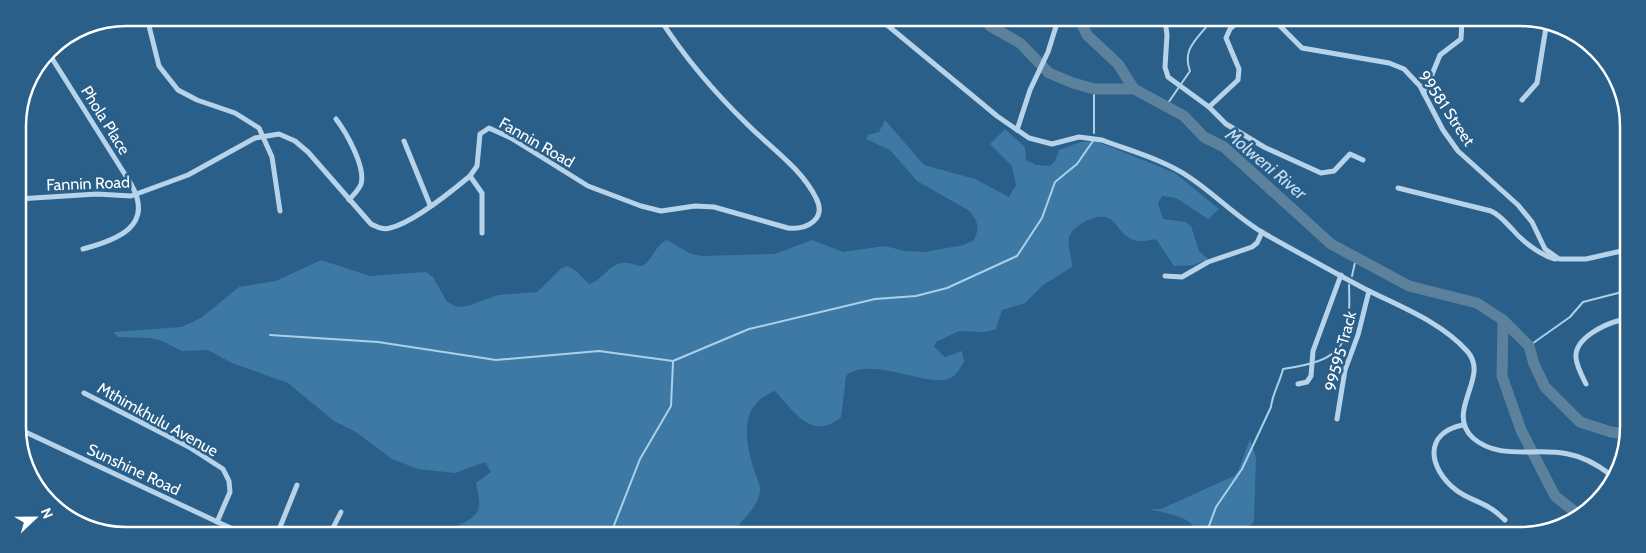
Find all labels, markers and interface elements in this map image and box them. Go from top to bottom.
street label: 99581 Street [1415,67,1479,150]
street label: Phola Place [77,82,134,158]
street label: Fannin Road [496,113,578,172]
water label: Molweni River [1220,123,1312,205]
street label: Fannin Road [46,173,130,194]
street label: 99595 Track [1321,308,1361,393]
street label: Mthimkhulu Avenue [94,378,221,460]
street label: Sunshine Road [84,440,183,499]
north arrow [10,493,60,543]
text: N [37,505,57,521]

